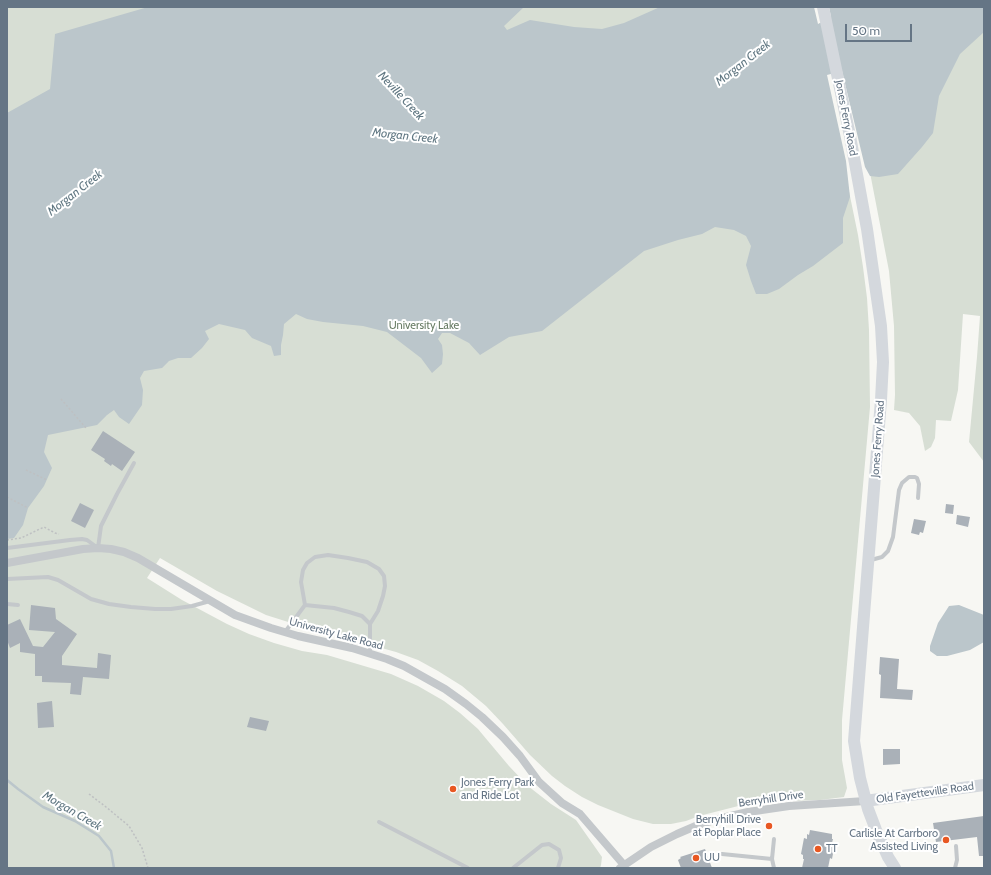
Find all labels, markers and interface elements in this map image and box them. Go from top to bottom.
scale bar [847,16,914,42]
text: 50 m [852,23,880,38]
water label: Morgan Creek [713,37,773,89]
water label: Neville Creek [375,69,427,123]
street label: Jones Ferry Road [832,79,860,157]
water label: Morgan Creek [372,125,438,147]
water label: Morgan Creek [45,167,105,219]
park label: University Lake [389,319,459,333]
street label: Jones Ferry Road [869,400,887,478]
street label: University Lake Road [288,615,384,653]
place label: Jones Ferry Park and Ride Lot [461,776,534,802]
street label: Old Fayetteville Road [875,780,975,806]
marker: Jones Ferry Park and Ride Lot [448,784,458,794]
water label: Morgan Creek [40,788,104,834]
street label: Berryhill Drive [738,788,804,810]
place label: Berryhill Drive at Poplar Place [693,813,761,839]
marker: Berryhill Drive at Poplar Place [764,821,774,831]
place label: Carlisle At Carrboro Assisted Living [849,827,938,853]
marker: Carlisle At Carrboro Assisted Living [941,835,951,845]
place label: TT [826,842,838,856]
marker: TT [813,844,823,854]
place label: UU [704,851,720,865]
marker: UU [691,853,701,863]

